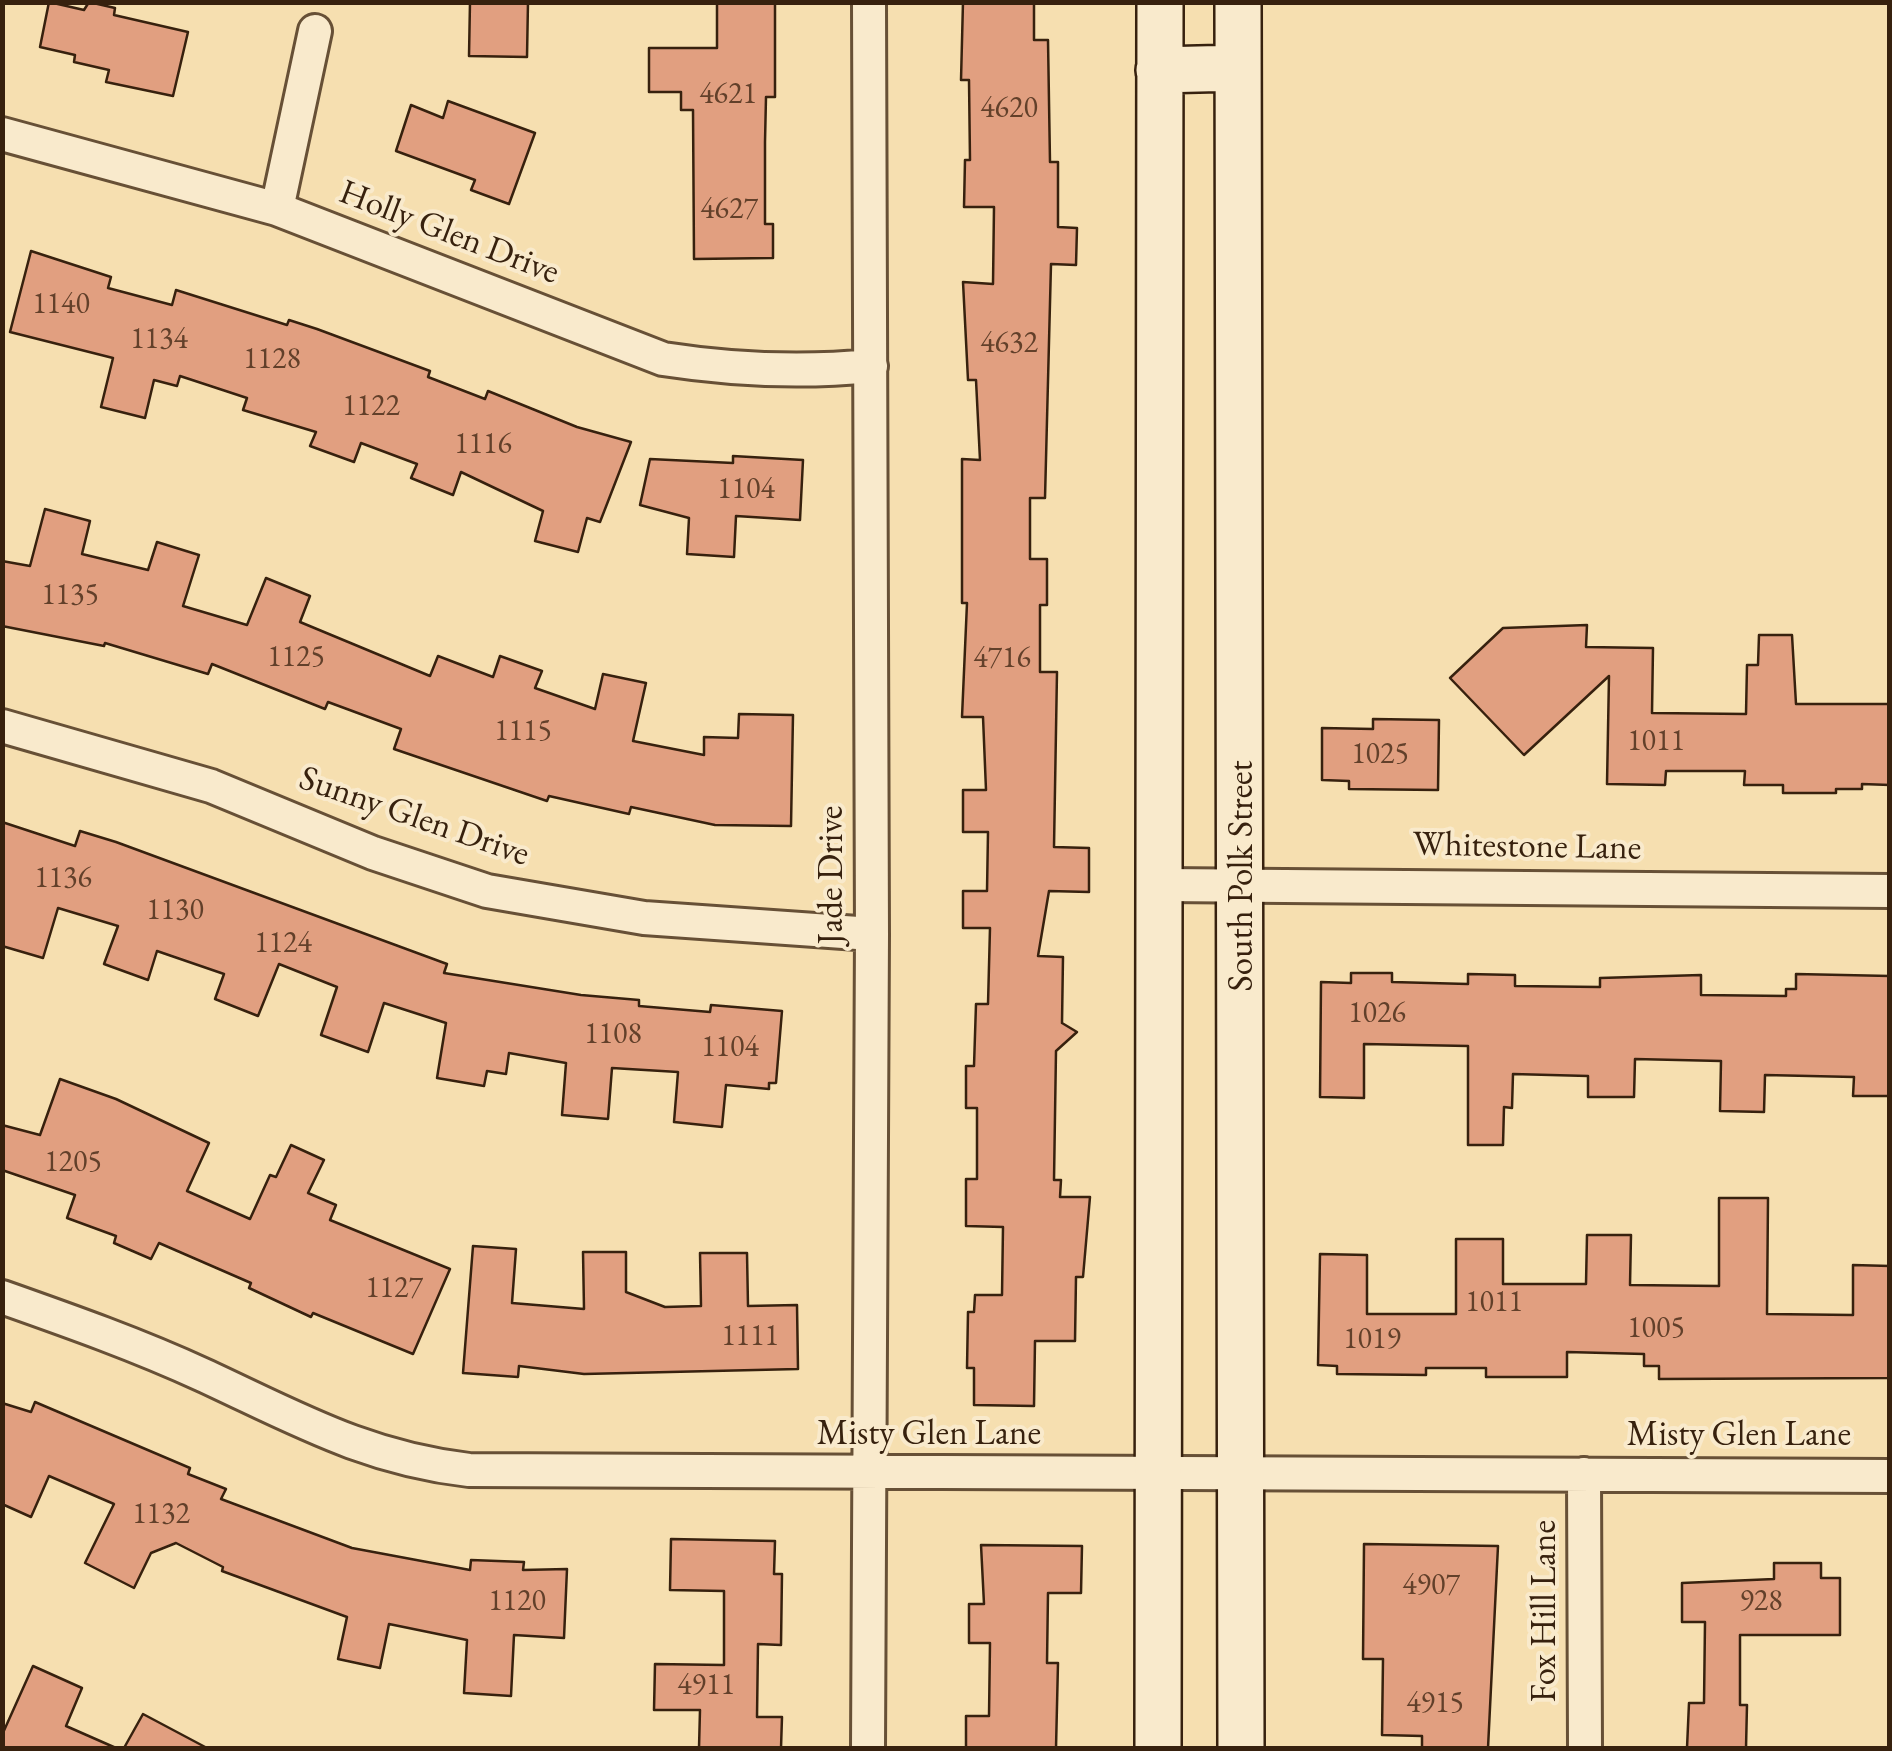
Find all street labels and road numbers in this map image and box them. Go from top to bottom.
street label: Holly Glen Drive [333,172,565,294]
street label: Sunny Glen Drive [294,758,534,876]
street label: South Polk Street [1221,760,1263,992]
street label: Jade Drive [811,806,853,944]
street label: Whitestone Lane [1412,824,1642,870]
street label: Misty Glen Lane [817,1413,1041,1455]
street label: Misty Glen Lane [1627,1414,1851,1456]
street label: Fox Hill Lane [1524,1520,1566,1702]

